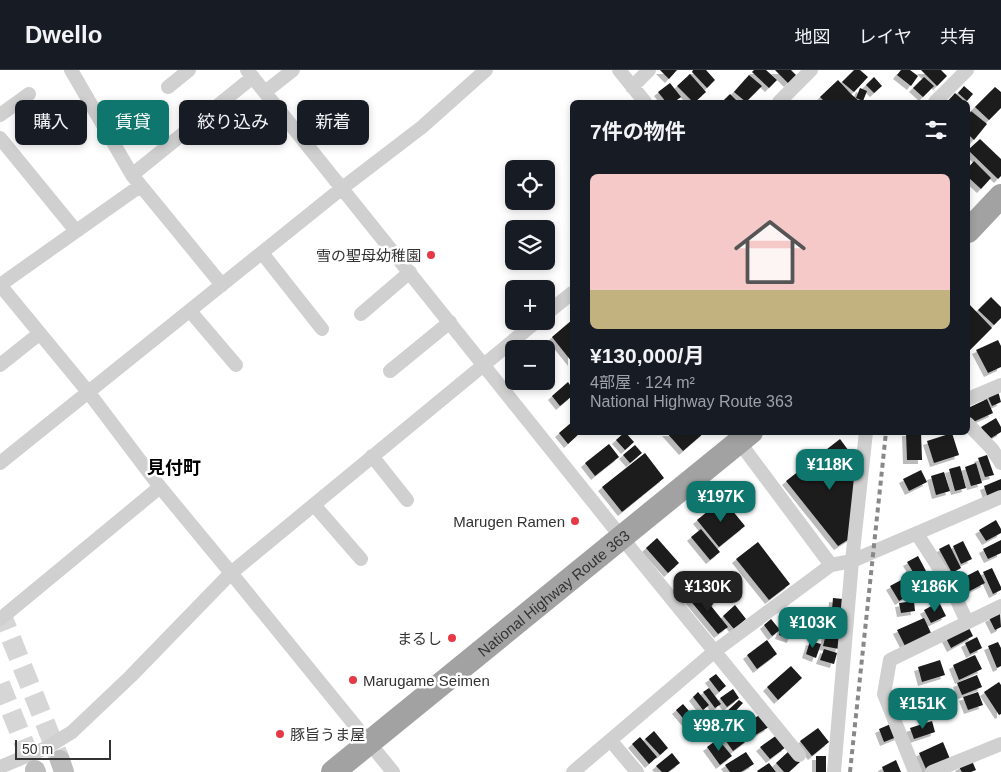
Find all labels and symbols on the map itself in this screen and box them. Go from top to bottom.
place label: 雪の聖母幼稚園 [316,247,421,264]
marker: 雪の聖母幼稚園 [425,249,437,261]
pin: ¥118K [795,448,865,491]
district label: 見付町 [147,458,201,478]
pin: ¥197K [686,480,756,523]
place label: Marugen Ramen [453,513,565,530]
marker: Marugen Ramen [569,515,581,527]
street label: National Highway Route 363 [474,526,632,659]
pin: ¥130K [673,570,743,613]
pin: ¥186K [900,570,970,613]
pin: ¥103K [778,606,848,649]
place label: まるし [397,630,442,647]
marker: まるし [446,632,458,644]
place label: Marugame Seimen [363,672,490,689]
marker: Marugame Seimen [347,674,359,686]
pin: ¥151K [888,688,958,730]
pin: ¥98.7K [678,710,760,752]
place label: 豚旨うま屋 [290,726,365,743]
marker: 豚旨うま屋 [274,728,286,740]
scale bar [15,737,111,760]

